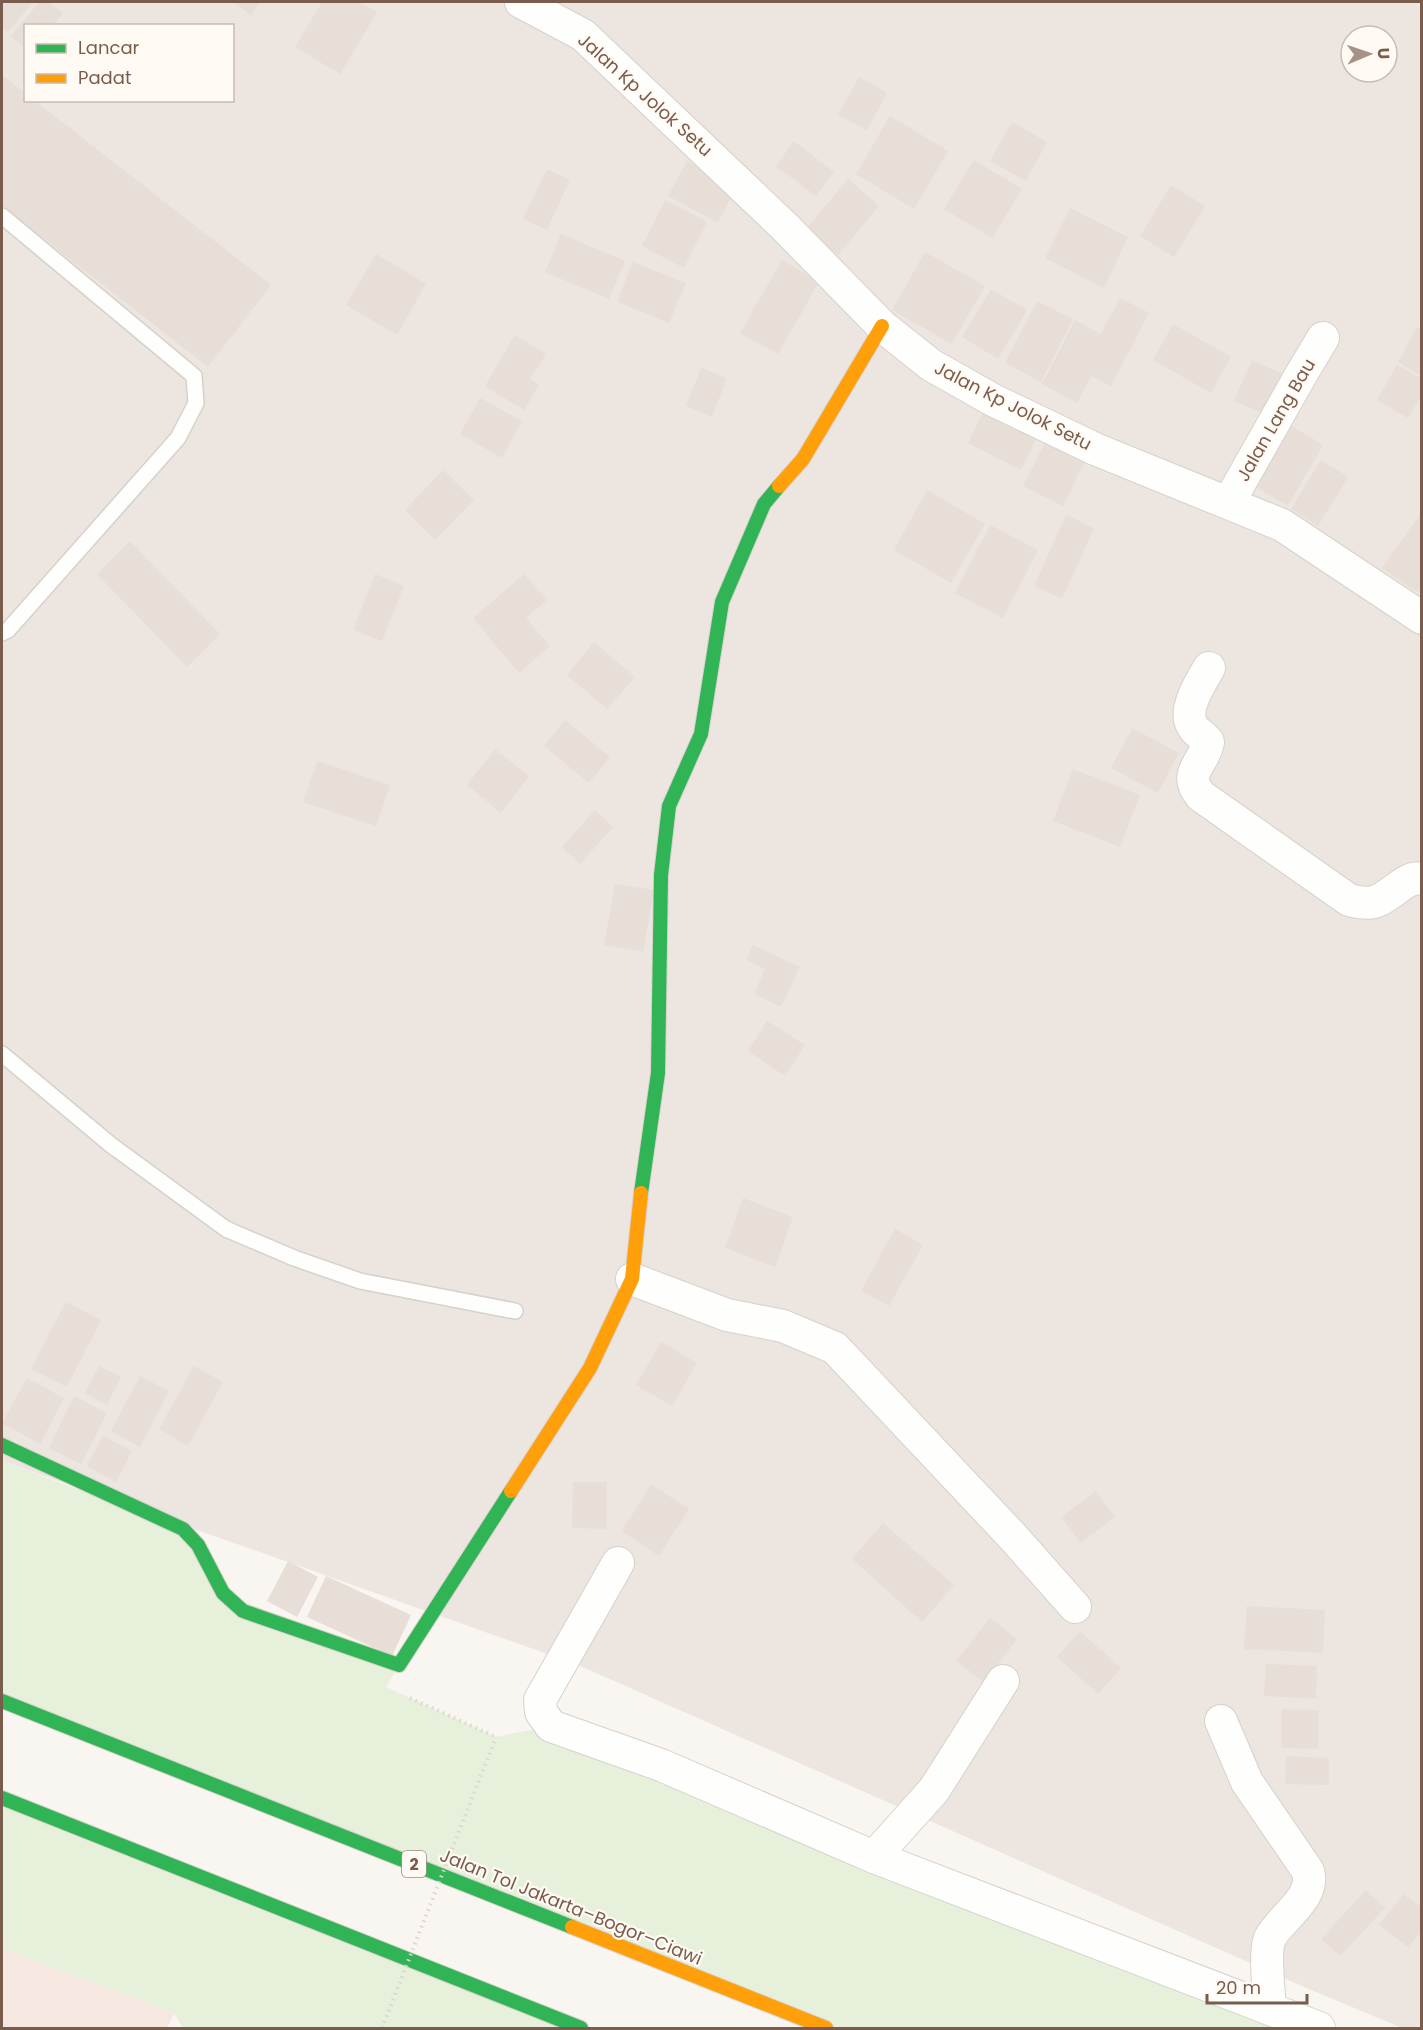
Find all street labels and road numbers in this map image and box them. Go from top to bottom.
street label: Jalan Kp Jolok Setu [573,27,718,162]
street label: Jalan Lang Bau [1230,354,1321,486]
street label: Jalan Kp Jolok Setu [930,355,1096,456]
street label: Jalan Tol Jakarta–Bogor–Ciawi [436,1842,706,1971]
road number: 2 [402,1851,426,1877]

